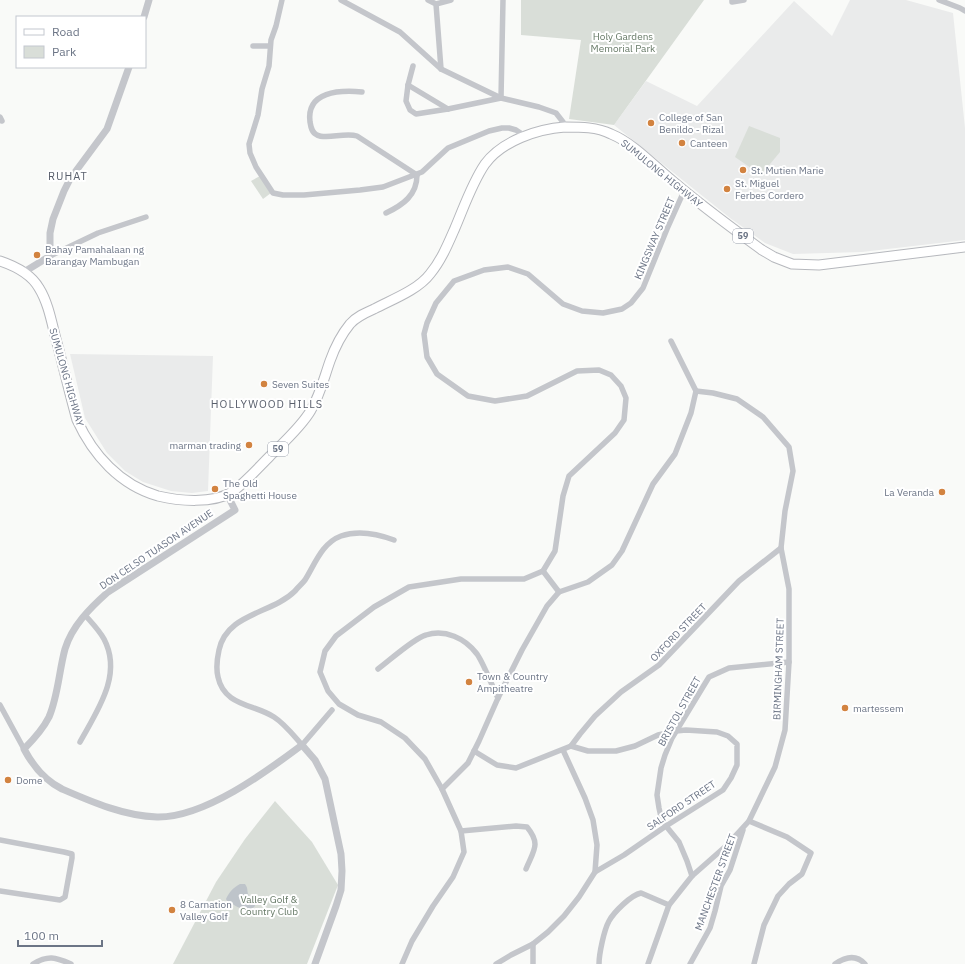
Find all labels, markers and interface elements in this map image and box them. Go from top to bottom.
legend [16,16,146,68]
text: Road [52,24,80,39]
park label: Holy Gardens Memorial Park [591,30,656,55]
text: Park [52,44,77,59]
place label: College of San Benildo - Rizal [659,111,724,136]
marker: College of San Benildo - Rizal [646,118,656,128]
street label: SUMULONG HIGHWAY [618,136,705,210]
place label: Canteen [690,137,727,150]
marker: Canteen [677,138,687,148]
place label: St. Mutien Marie [751,164,824,177]
marker: St. Mutien Marie [738,165,748,175]
district label: RUHAT [48,169,88,183]
place label: St. Miguel Ferbes Cordero [735,177,804,202]
marker: St. Miguel Ferbes Cordero [722,184,732,194]
street label: KINGSWAY STREET [631,195,678,281]
road number: 59 [733,229,753,243]
place label: Bahay Pamahalaan ng Barangay Mambugan [45,243,145,268]
marker: Bahay Pamahalaan ng Barangay Mambugan [32,250,42,260]
street label: SUMULONG HIGHWAY [46,327,87,428]
place label: Seven Suites [272,378,330,391]
marker: Seven Suites [259,379,269,389]
district label: HOLLYWOOD HILLS [211,397,323,411]
place label: marman trading [169,439,242,452]
marker: marman trading [244,440,254,450]
road number: 59 [268,442,288,456]
place label: The Old Spaghetti House [223,477,297,502]
marker: The Old Spaghetti House [210,484,220,494]
place label: La Veranda [884,486,935,499]
marker: La Veranda [937,487,947,497]
street label: DON CELSO TUASON AVENUE [97,506,216,592]
street label: OXFORD STREET [647,600,710,664]
street label: BIRMINGHAM STREET [770,617,787,720]
place label: Town & Country Ampitheatre [477,670,548,695]
street label: BRISTOL STREET [655,674,704,748]
marker: Town & Country Ampitheatre [464,677,474,687]
place label: martessem [853,702,904,715]
marker: martessem [840,703,850,713]
place label: Dome [16,774,43,787]
marker: Dome [3,775,13,785]
street label: SALFORD STREET [644,777,718,833]
street label: MANCHESTER STREET [692,832,739,932]
park label: Valley Golf & Country Club [240,893,298,918]
place label: 8 Carnation Valley Golf [180,898,232,923]
marker: 8 Carnation Valley Golf [167,905,177,915]
scale bar [18,922,102,948]
text: 100 m [24,928,59,943]

